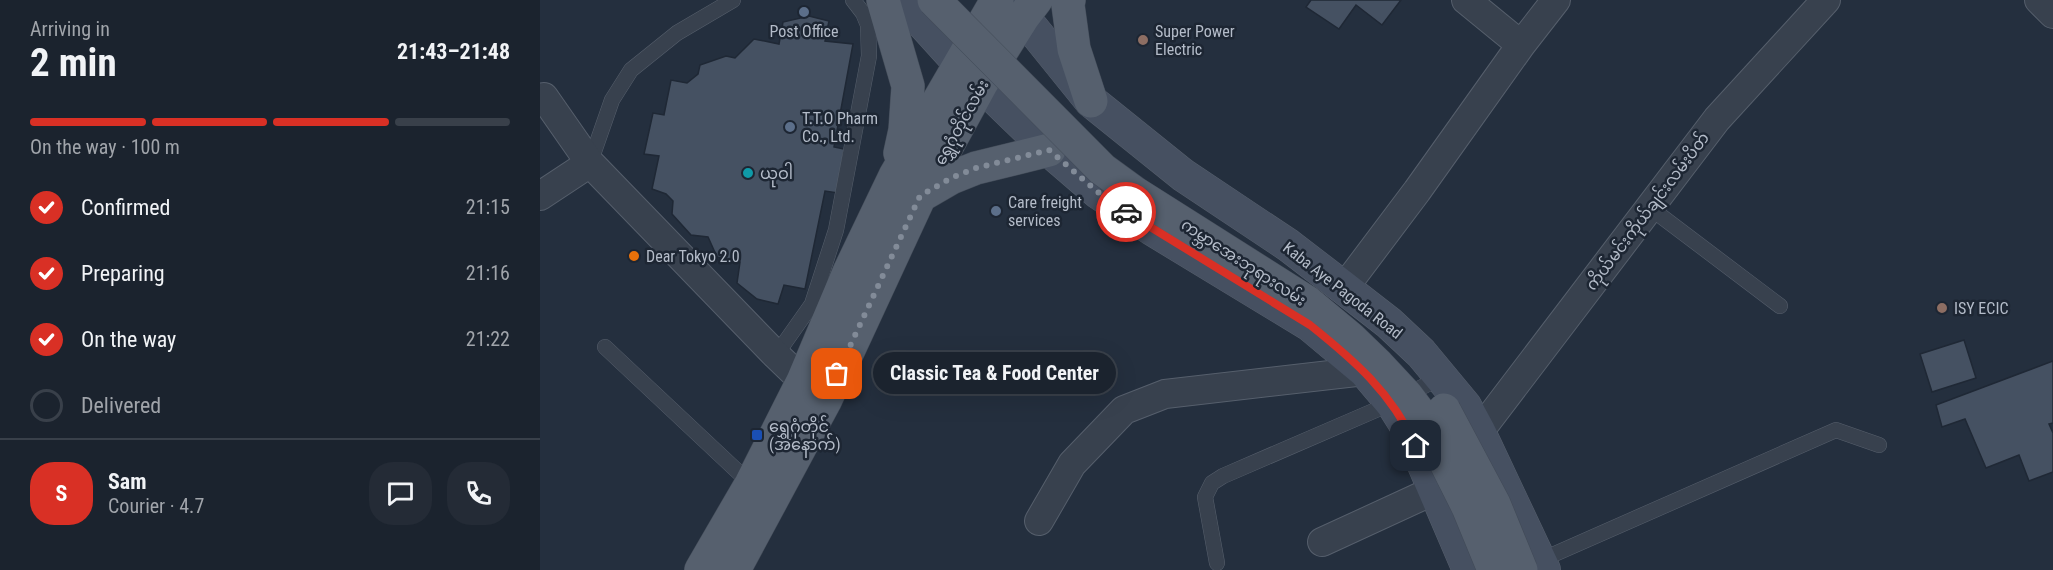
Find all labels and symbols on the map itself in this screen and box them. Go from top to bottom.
marker: Post Office [797,5,811,19]
place label: Post Office [770,22,838,41]
place label: Super Power Electric [1155,22,1235,59]
marker: Super Power Electric [1136,33,1150,47]
street label: ရွှေဂုံတိုင်လမ်း [929,75,997,171]
place label: T.T.O Pharm Co., Ltd. [802,109,878,146]
marker: T.T.O Pharm Co., Ltd. [783,120,797,134]
street label: ကိုယ်မင်းကိုယ်ချင်းလမ်းပိတ် [1580,127,1717,297]
place label: ယုဝါ [760,162,793,188]
marker: ယုဝါ [741,166,755,180]
courier [1096,182,1156,242]
place label: Care freight services [1008,193,1082,230]
marker: Care freight services [989,204,1003,218]
street label: ကမ္ဘာအေးဘုရားလမ်း [1175,213,1311,314]
street label: Kaba Aye Pagoda Road [1279,238,1406,343]
place label: Dear Tokyo 2.0 [646,247,740,266]
marker: Dear Tokyo 2.0 [627,249,641,263]
place label: ISY ECIC [1954,299,2008,318]
marker: ISY ECIC [1935,301,1949,315]
pin [811,348,862,399]
callout: Classic Tea & Food Center [873,353,1116,395]
place label: ရွှေဂုံတိုင် (အနောက်) [769,415,841,458]
pin [1390,420,1441,471]
marker: ရွှေဂုံတိုင် (အနောက်) [750,428,764,442]

